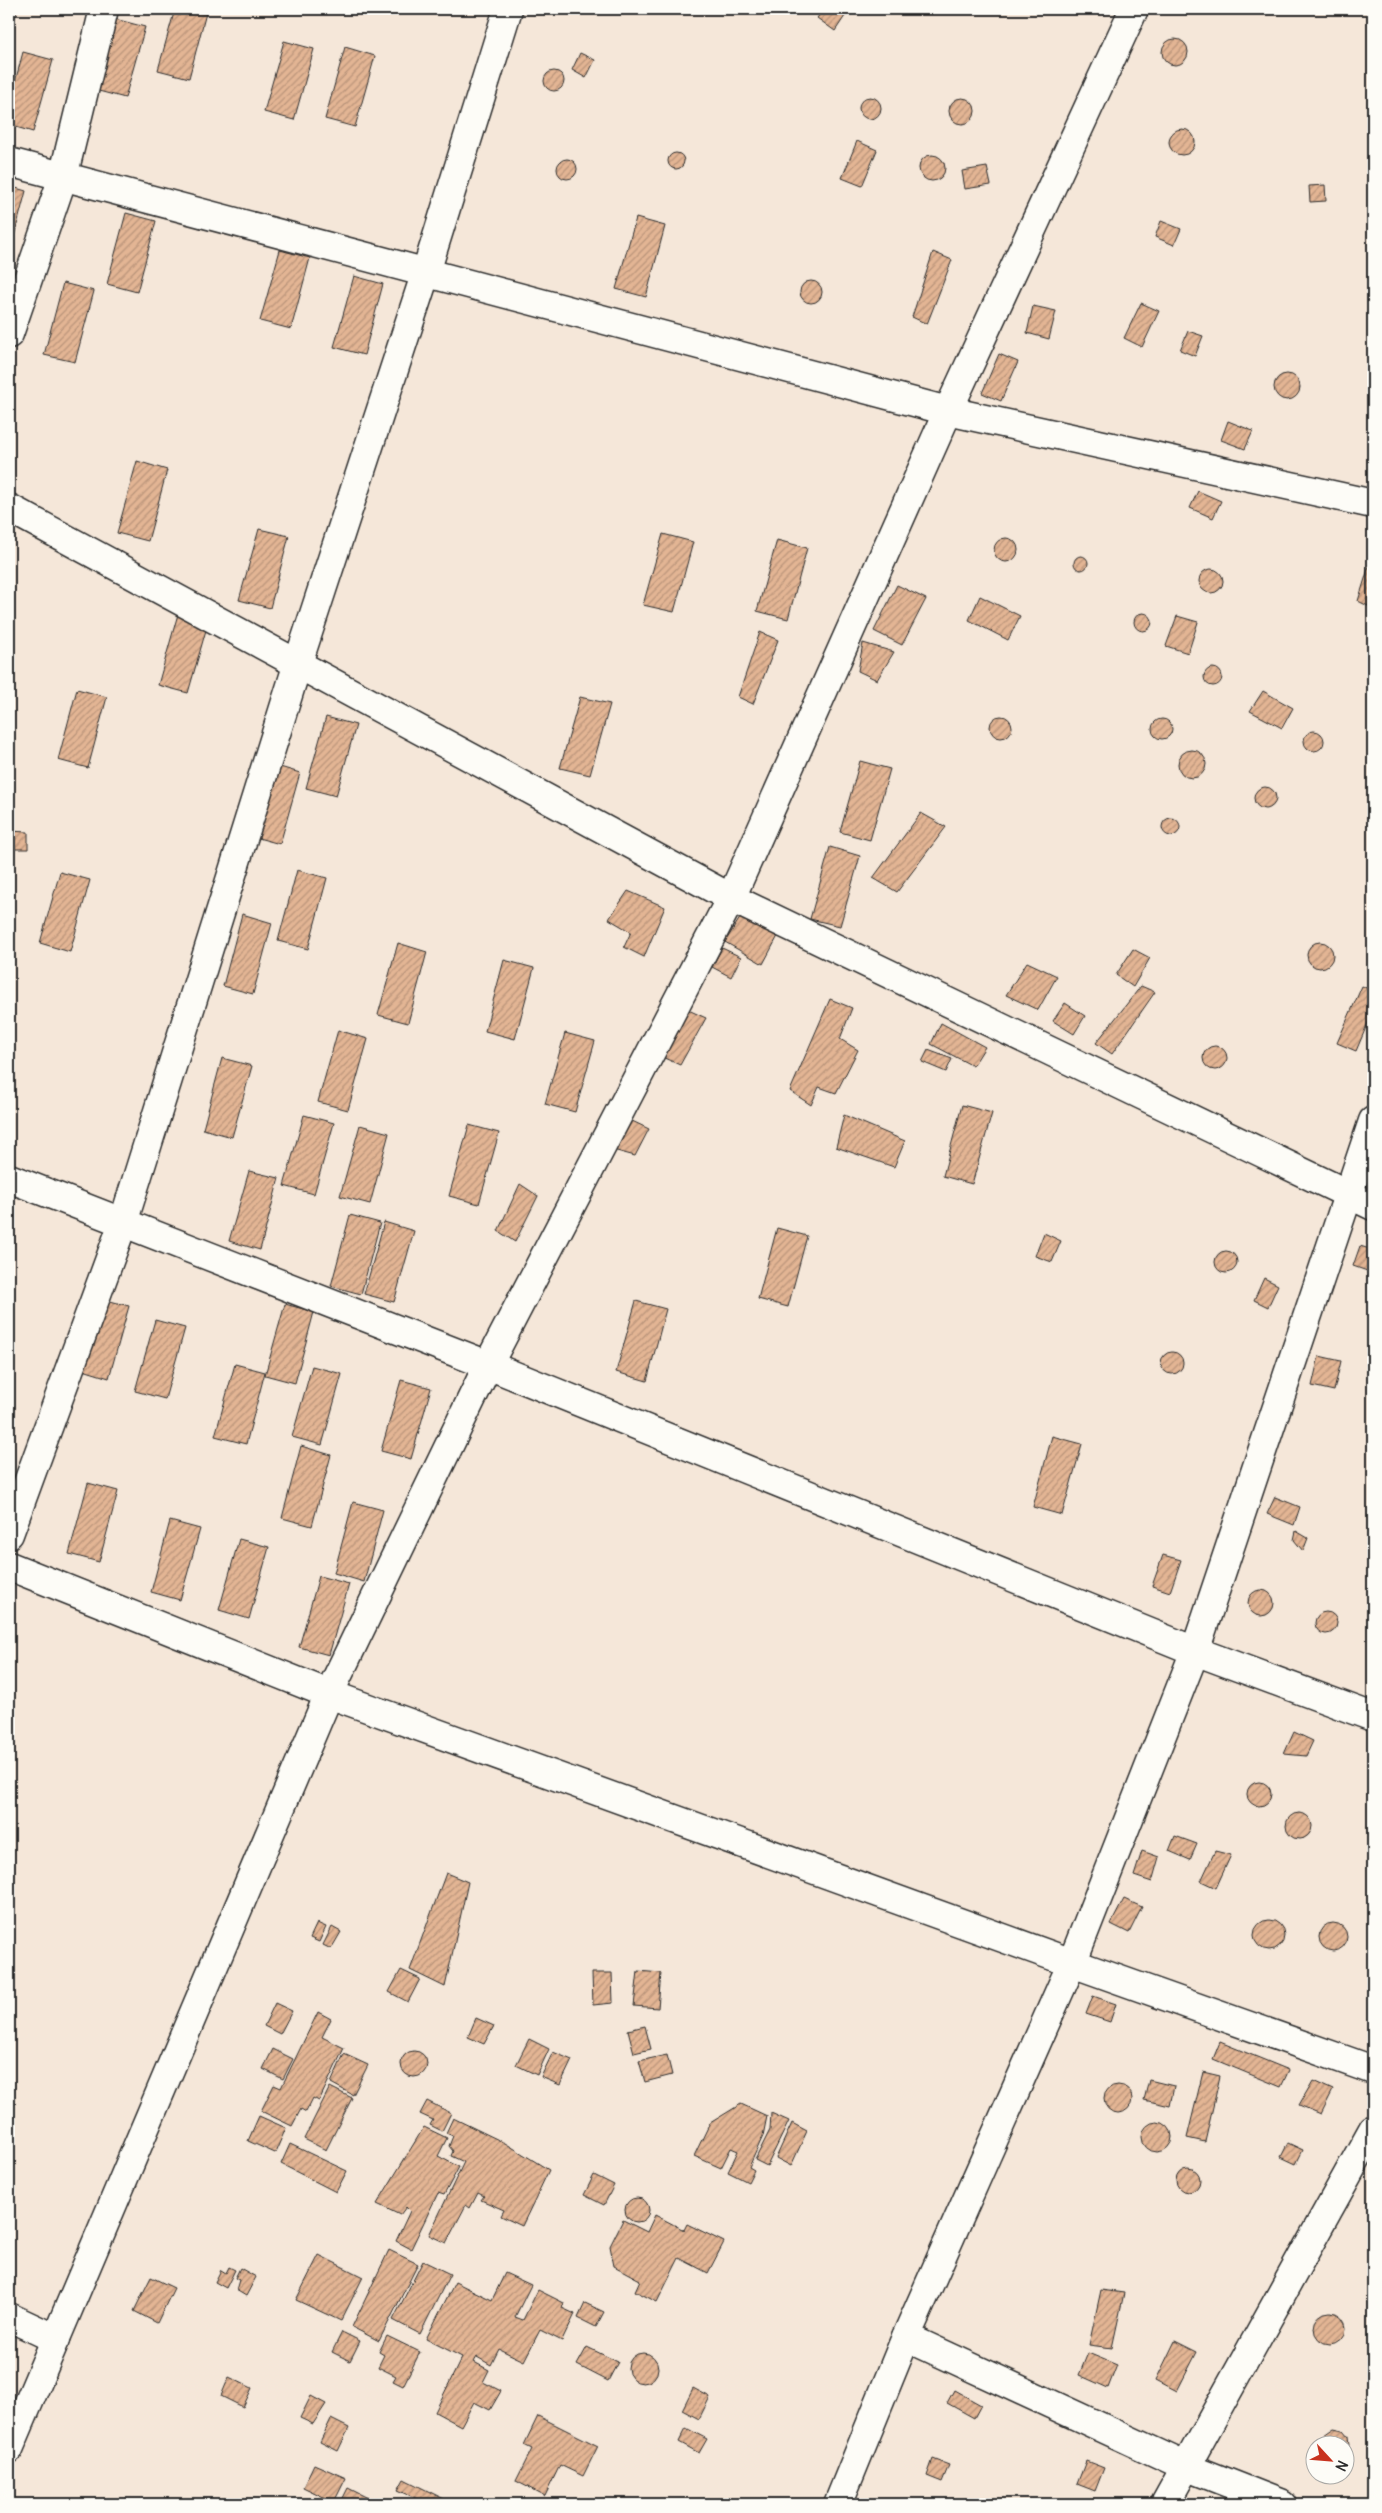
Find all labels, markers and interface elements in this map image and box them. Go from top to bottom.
north arrow [1304,2436,1354,2486]
text: N [1331,2457,1352,2474]

